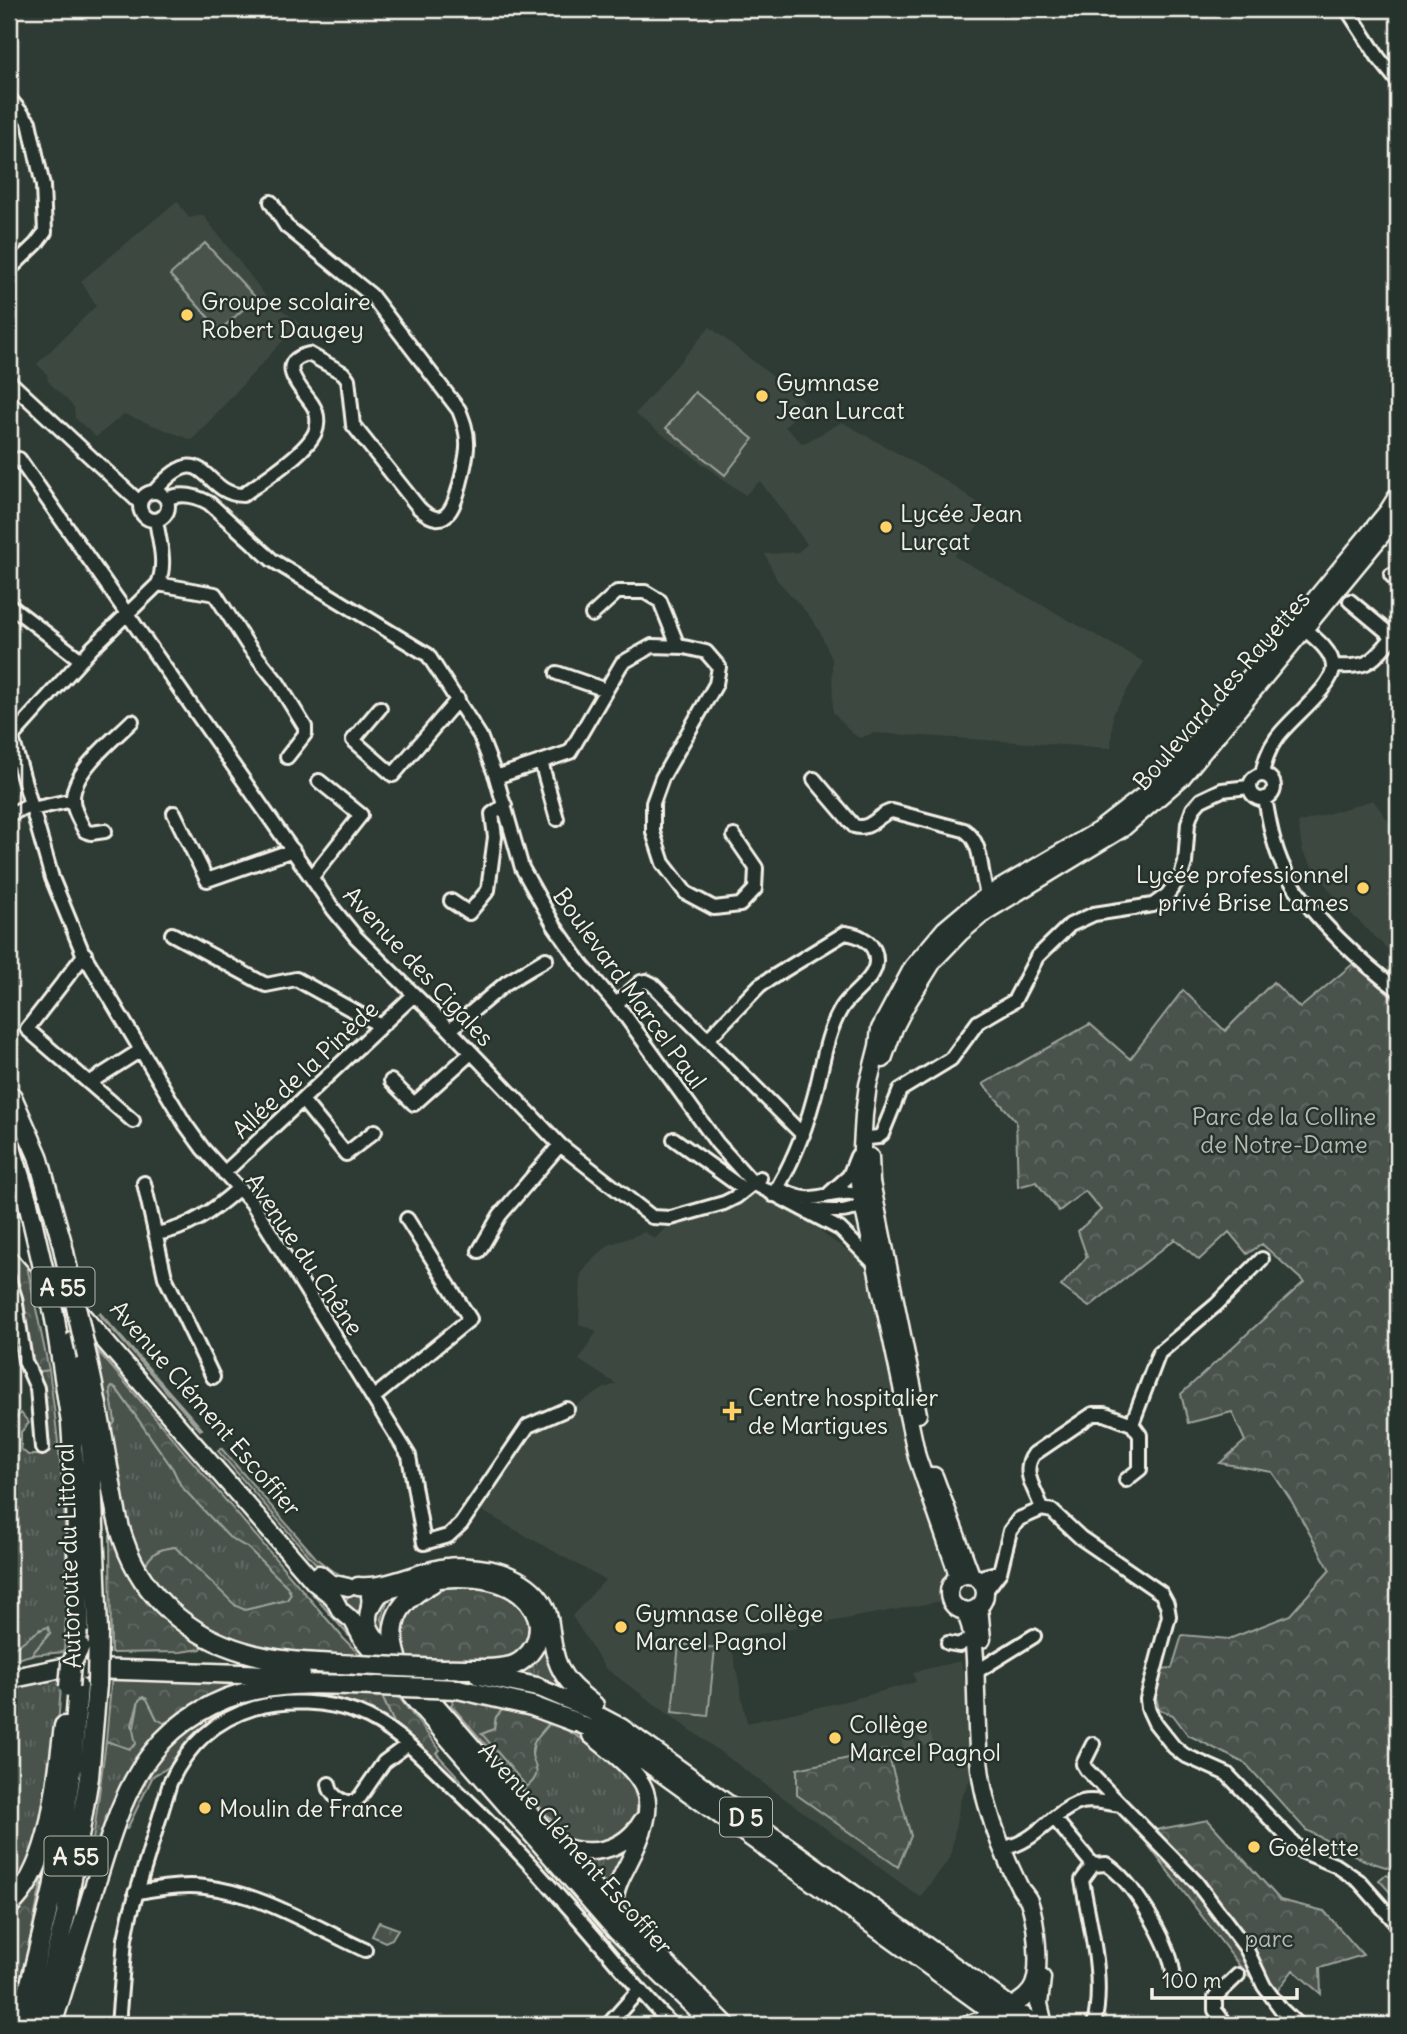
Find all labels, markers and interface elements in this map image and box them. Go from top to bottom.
place label: Groupe scolaire Robert Daugey [201,286,371,344]
marker: Groupe scolaire Robert Daugey [179,307,195,323]
place label: Gymnase Jean Lurcat [776,367,905,425]
marker: Gymnase Jean Lurcat [754,388,770,404]
place label: Lycée Jean Lurçat [900,498,1023,556]
marker: Lycée Jean Lurçat [878,519,894,535]
street label: Boulevard des Rayettes [1126,584,1316,796]
place label: Lycée professionnel privé Brise Lames [1136,859,1349,917]
street label: Avenue des Cigales [337,880,501,1052]
marker: Lycée professionnel privé Brise Lames [1355,880,1371,896]
street label: Boulevard Marcel Paul [547,882,713,1094]
street label: Allée de la Pinède [226,994,384,1144]
park label: Parc de la Colline de Notre-Dame [1192,1101,1376,1159]
street label: Avenue du Chêne [240,1167,370,1341]
road number: A 55 [32,1268,94,1306]
street label: Avenue Clément Escoffier [104,1294,308,1522]
place label: Centre hospitalier de Martigues [748,1382,938,1440]
marker: Centre hospitalier de Martigues [722,1401,742,1421]
street label: Autoroute du Littoral [49,1443,87,1669]
place label: Gymnase Collège Marcel Pagnol [635,1598,823,1656]
marker: Gymnase Collège Marcel Pagnol [613,1619,629,1635]
place label: Collège Marcel Pagnol [849,1709,1001,1767]
marker: Collège Marcel Pagnol [827,1730,843,1746]
street label: Avenue Clément Escoffier [473,1735,680,1961]
place label: Moulin de France [219,1793,403,1823]
road number: D 5 [720,1798,772,1836]
marker: Moulin de France [197,1800,213,1816]
place label: Goélette [1268,1832,1359,1862]
road number: A 55 [44,1837,108,1876]
marker: Goélette [1246,1839,1262,1855]
park label: parc [1244,1923,1294,1953]
scale bar [1152,1957,1297,2001]
text: 100 m [1162,1967,1221,1994]

